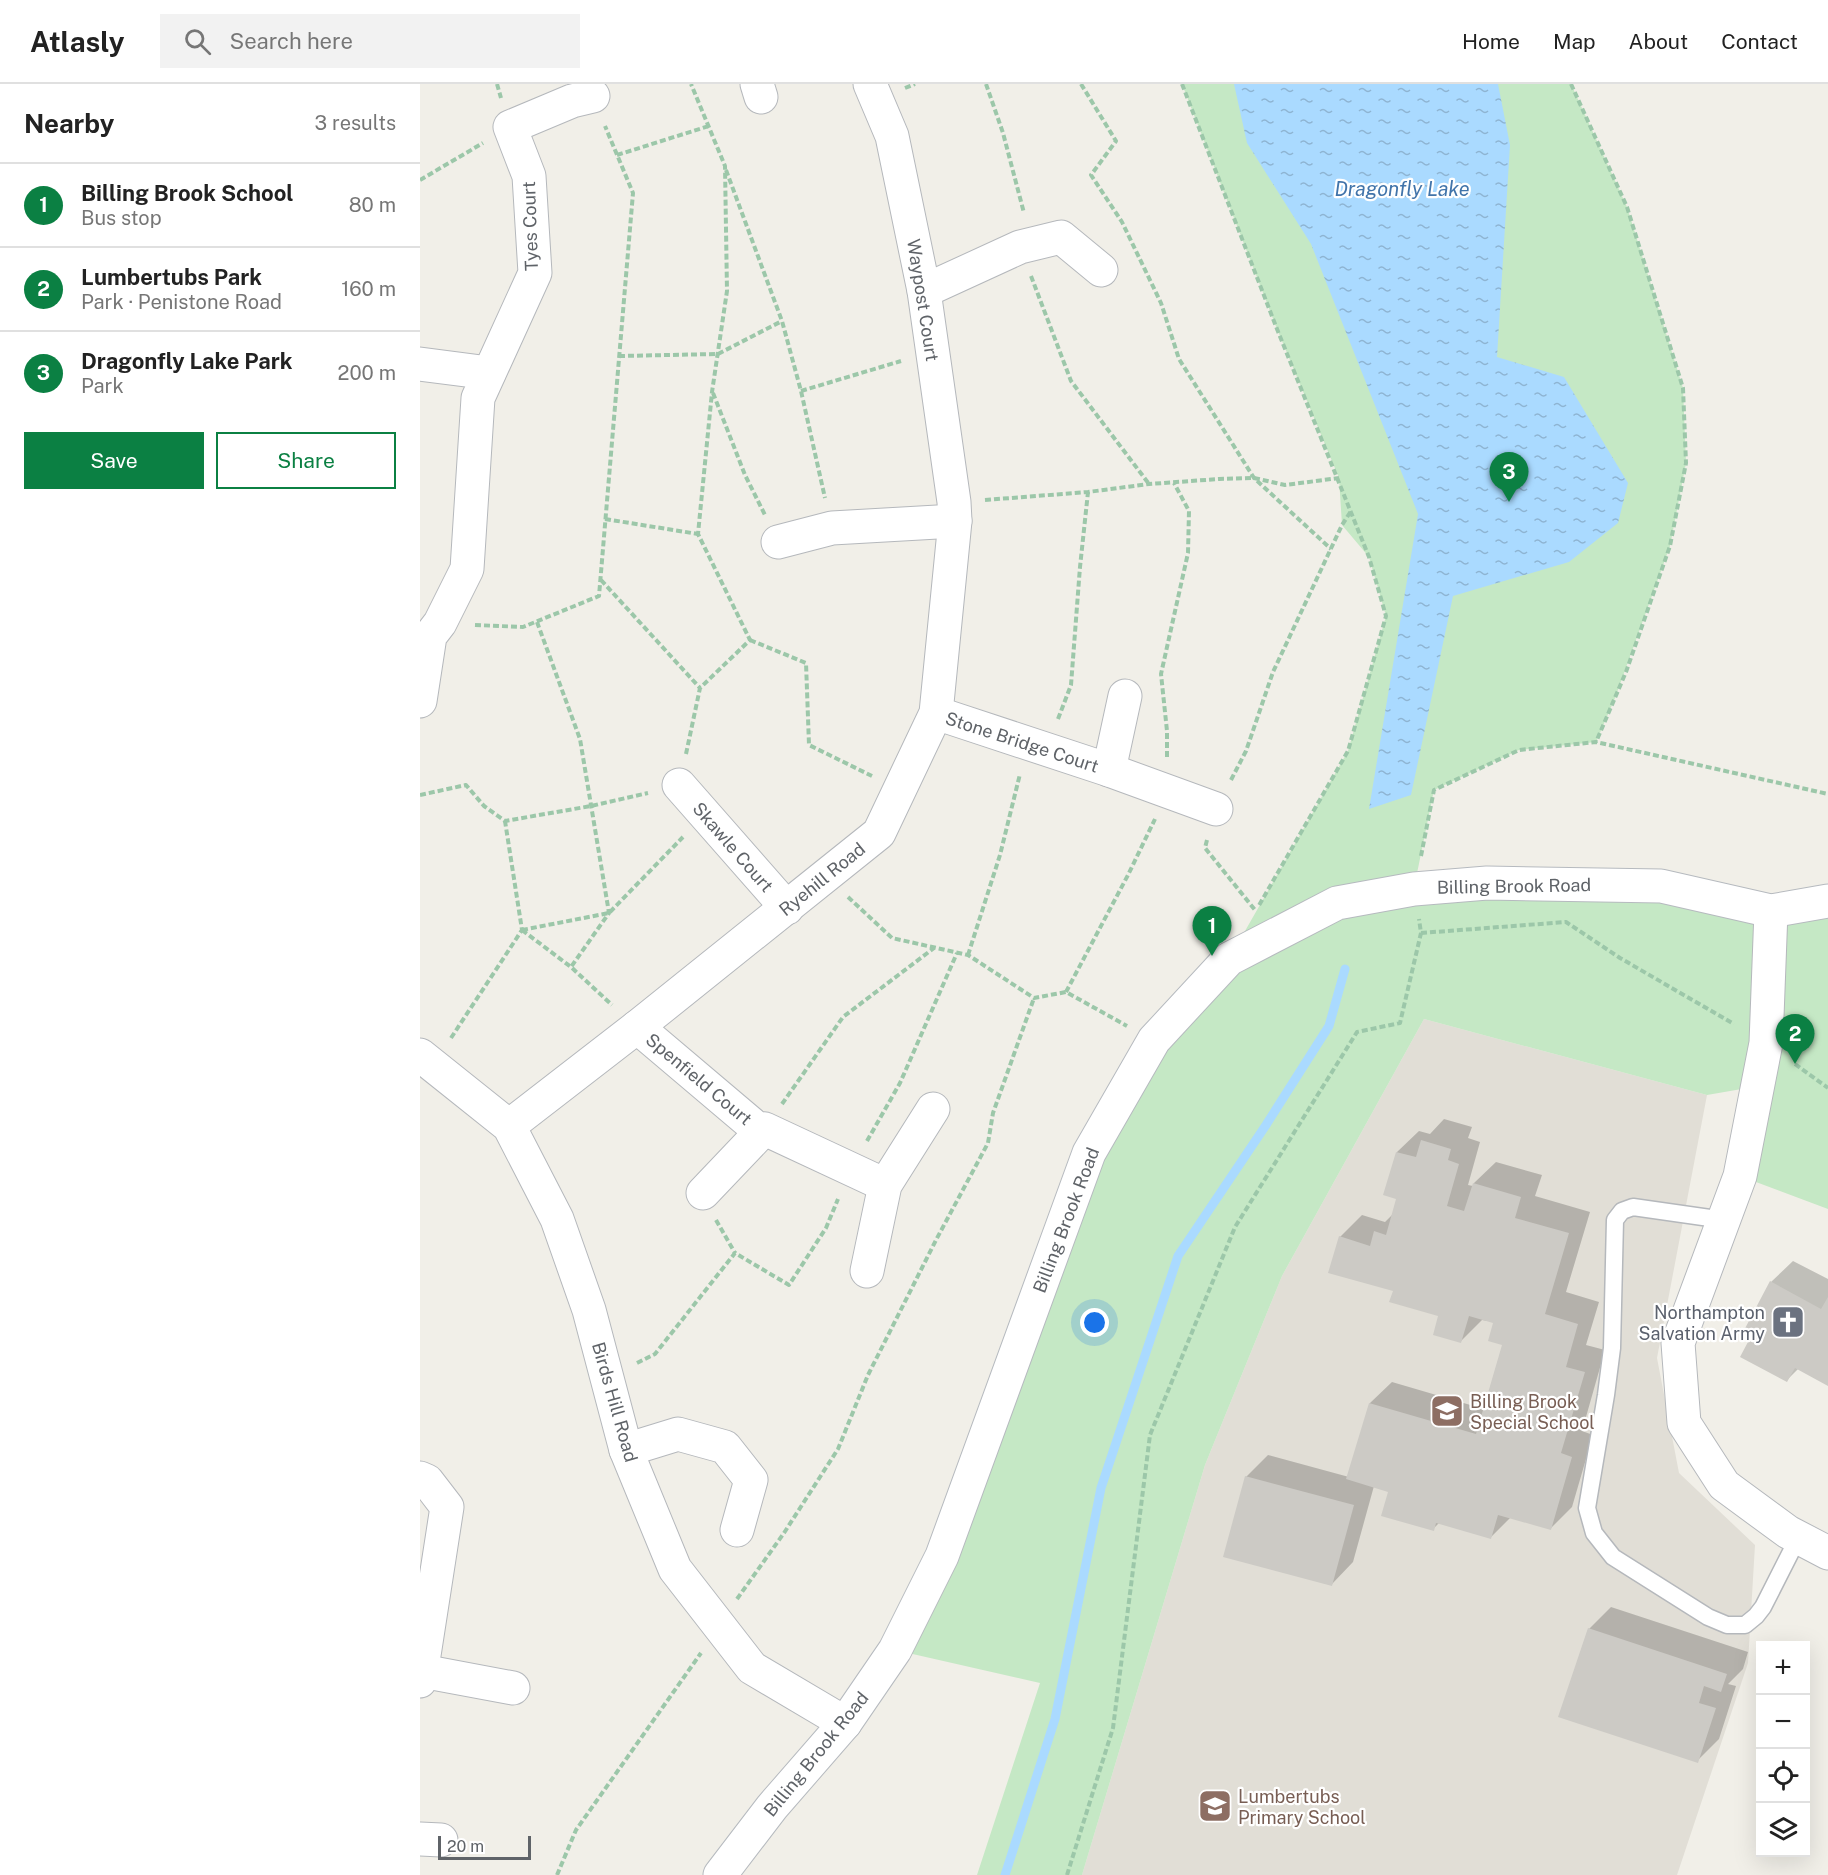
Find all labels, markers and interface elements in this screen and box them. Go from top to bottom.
search box [160,14,580,68]
text: Atlasly [30,25,124,58]
icon: search [181,25,214,58]
text: Search here [229,28,353,54]
text: Home [1462,29,1520,54]
text: Map [1553,29,1596,54]
text: About [1629,29,1688,54]
text: Contact [1721,29,1798,54]
text: Nearby [24,108,114,139]
text: 3 results [315,111,396,135]
water label: Dragonfly Lake [1334,177,1470,201]
text: Billing Brook School [81,180,294,206]
street label: Tyes Court [518,181,542,271]
text: 1 [39,193,48,217]
text: 80 m [349,193,396,217]
text: Bus stop [81,206,162,230]
street label: Waypost Court [903,237,943,363]
text: Lumbertubs Park [81,264,262,290]
text: 2 [37,277,50,301]
text: 160 m [341,277,396,301]
text: Park · Penistone Road [81,290,282,314]
text: Dragonfly Lake Park [81,348,293,374]
text: 3 [37,361,50,385]
text: 200 m [338,361,396,385]
text: Park [81,374,124,398]
button: Save [24,432,204,489]
button: Share [216,432,396,489]
pin: 3 [1490,452,1528,502]
street label: Stone Bridge Court [943,707,1101,777]
street label: Skawle Court [688,798,778,896]
street label: Ryehill Road [775,838,869,920]
street label: Billing Brook Road [1437,874,1591,898]
pin: 1 [1192,906,1232,956]
pin: 2 [1776,1014,1814,1064]
street label: Spenfield Court [642,1029,756,1129]
street label: Billing Brook Road [1029,1144,1103,1296]
place label: Northampton Salvation Army [1638,1302,1765,1344]
church icon: Northampton Salvation Army [1770,1304,1806,1340]
your location [1080,1308,1109,1337]
street label: Birds Hill Road [588,1340,642,1464]
place label: Billing Brook Special School [1470,1391,1595,1433]
school or university icon: Billing Brook Special School [1429,1393,1465,1429]
map controls [1756,1641,1810,1857]
button: + [1756,1641,1810,1695]
street label: Billing Brook Road [759,1687,873,1821]
button: − [1756,1695,1810,1749]
button: locate [1756,1749,1810,1803]
place label: Lumbertubs Primary School [1238,1786,1366,1828]
school or university icon: Lumbertubs Primary School [1197,1788,1233,1824]
button: layers [1756,1803,1810,1857]
scale bar [438,1833,531,1860]
text: 20 m [447,1837,484,1856]

